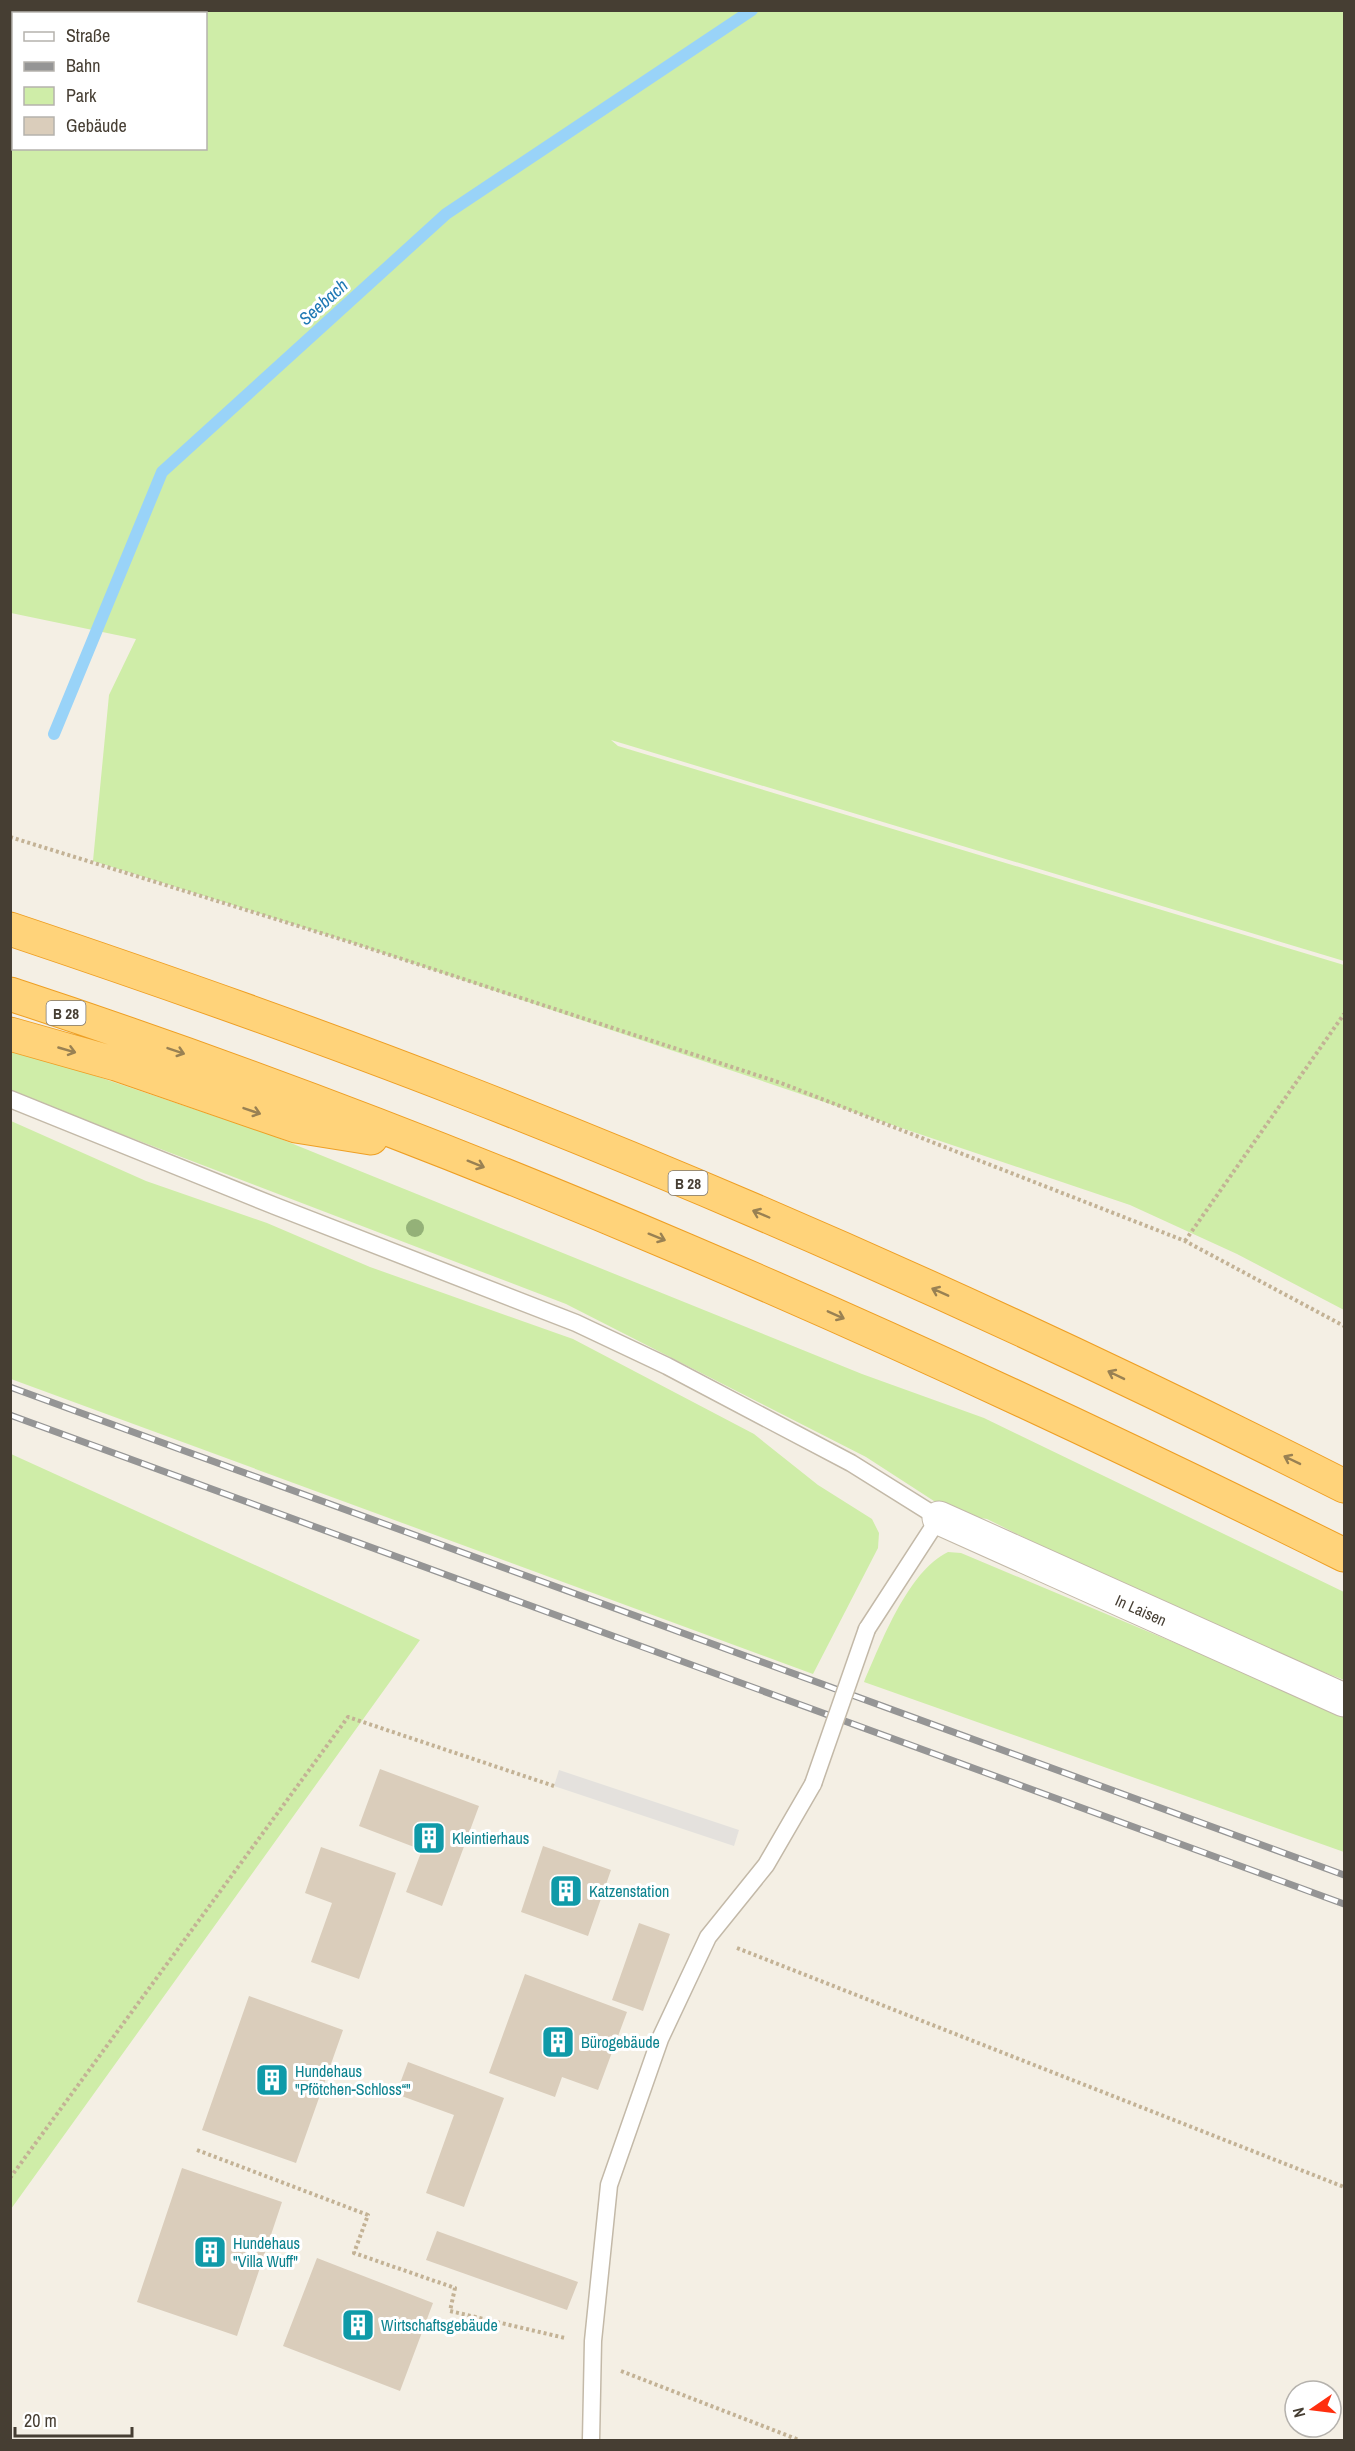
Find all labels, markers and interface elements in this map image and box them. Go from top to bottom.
legend [12,12,207,150]
text: Straße [66,23,110,48]
text: Bahn [66,53,100,78]
text: Park [66,83,97,108]
text: Gebäude [66,113,127,138]
water label: Seebach [293,273,353,331]
road number: B 28 [46,1001,86,1025]
one-way arrow [57,1044,76,1056]
one-way arrow [166,1047,185,1058]
one-way arrow [242,1106,261,1117]
one-way arrow [467,1159,485,1170]
road number: B 28 [668,1171,708,1195]
one-way arrow [753,1208,771,1219]
one-way arrow [648,1232,666,1243]
one-way arrow [931,1286,949,1298]
one-way arrow [827,1310,845,1321]
one-way arrow [1108,1369,1126,1380]
one-way arrow [1283,1454,1301,1465]
street label: In Laisen [1112,1589,1170,1631]
building icon: Kleintierhaus [411,1820,447,1856]
place label: Kleintierhaus [452,1827,529,1849]
building icon: Katzenstation [548,1873,584,1909]
place label: Katzenstation [589,1880,669,1902]
building icon: Bürogebäude [540,2024,576,2060]
place label: Bürogebäude [581,2031,660,2053]
place label: Hundehaus "Pfötchen-Schloss“" [295,2060,411,2100]
building icon: Hundehaus "Pfötchen-Schloss“" [254,2062,290,2098]
place label: Hundehaus "Villa Wuff" [233,2232,300,2272]
building icon: Hundehaus "Villa Wuff" [192,2234,228,2270]
building icon: Wirtschaftsgebäude [340,2307,376,2343]
place label: Wirtschaftsgebäude [381,2314,498,2336]
north arrow [1283,2379,1343,2439]
scale bar [15,2400,132,2438]
text: N [1287,2405,1310,2420]
text: 20 m [24,2408,57,2433]

